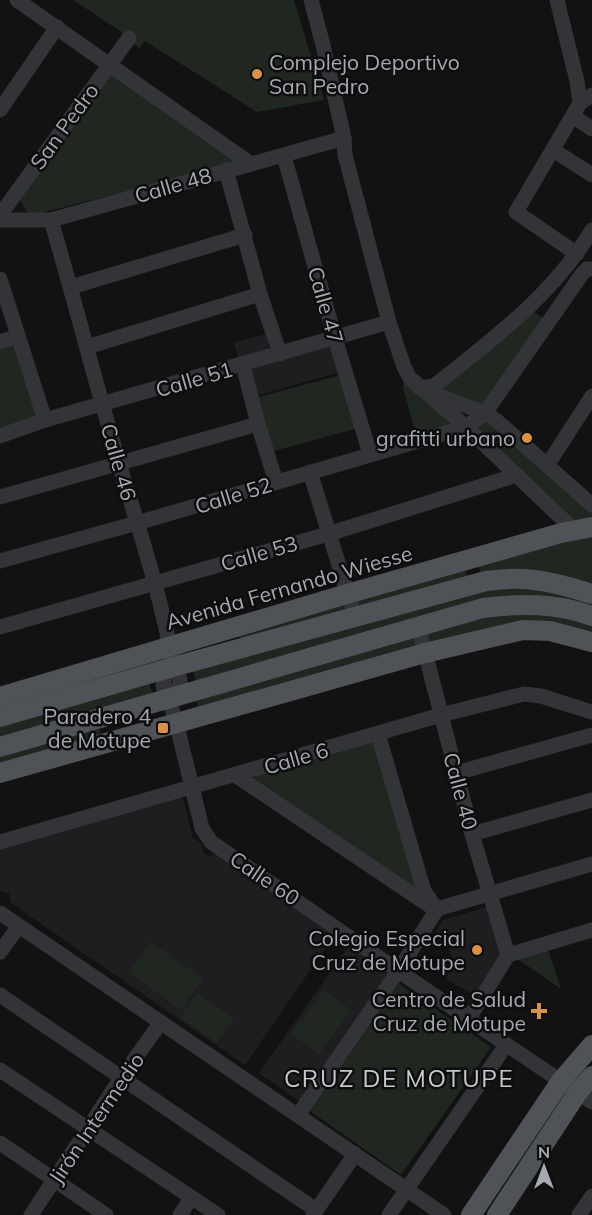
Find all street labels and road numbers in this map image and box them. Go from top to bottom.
street label: San Pedro [24,78,104,174]
street label: Calle 48 [132,162,214,208]
street label: Calle 47 [303,264,349,346]
street label: Calle 51 [153,356,235,402]
street label: Calle 46 [96,421,142,503]
street label: Calle 52 [192,471,274,519]
street label: Calle 53 [218,530,300,576]
street label: Avenida Fernando Wiesse [163,539,415,635]
street label: Calle 6 [261,736,331,780]
street label: Calle 40 [438,750,484,832]
street label: Calle 60 [225,845,305,911]
street label: Jirón Intermedio [43,1047,149,1189]

